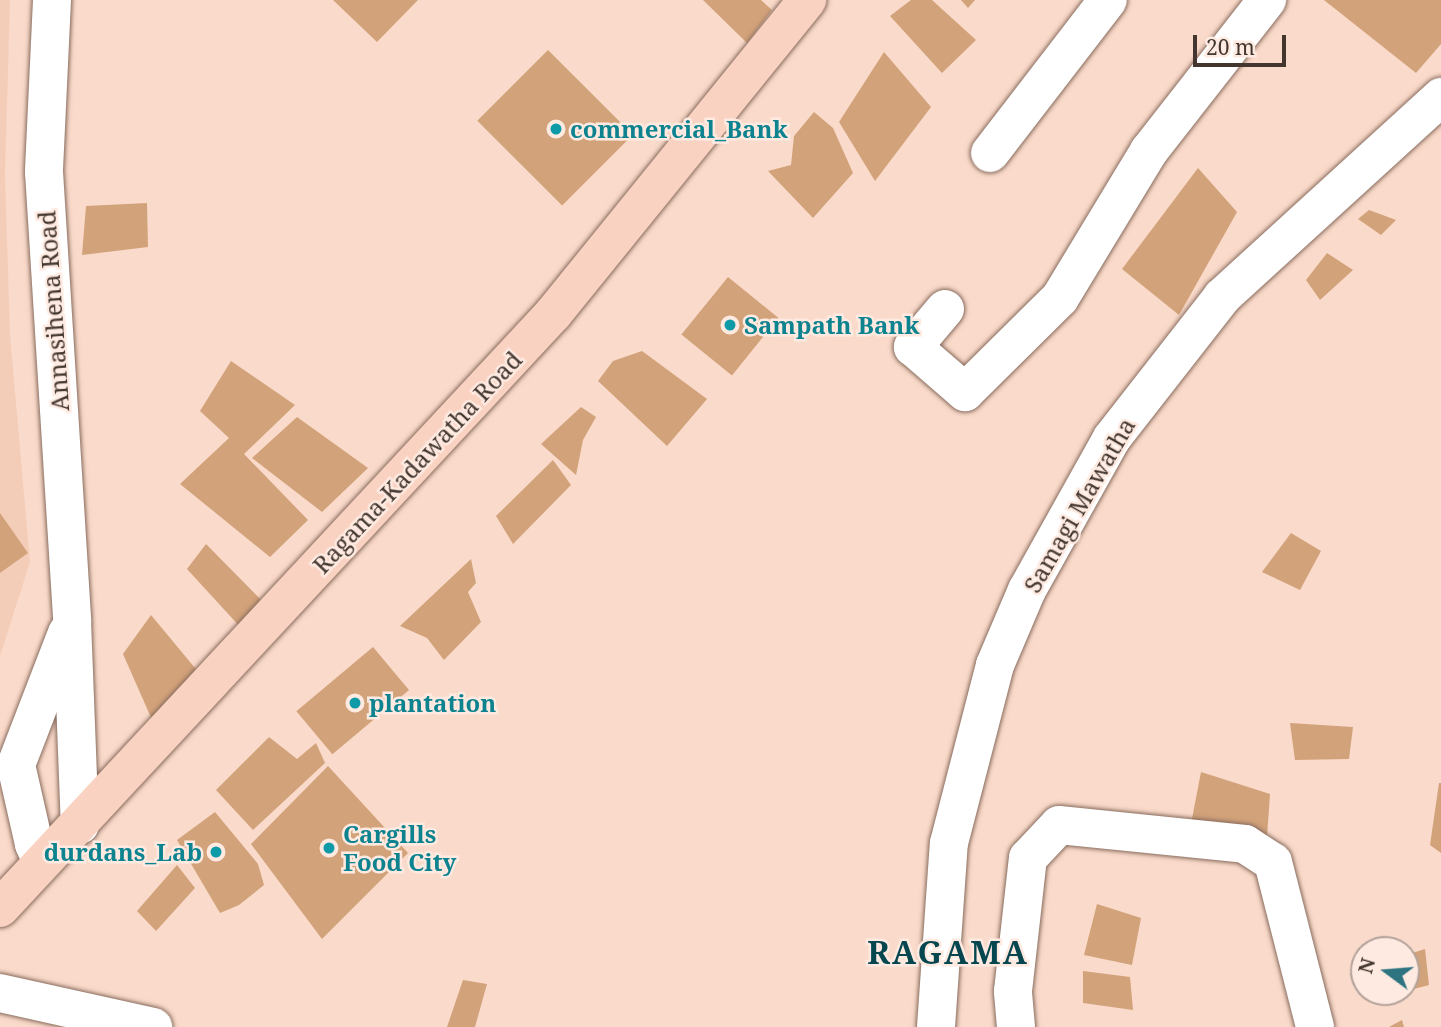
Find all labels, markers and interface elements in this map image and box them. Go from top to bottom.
scale bar [1196,21,1289,65]
text: 20 m [1206,33,1255,61]
place label: commercial_Bank [570,115,788,143]
marker: commercial_Bank [548,121,564,137]
street label: Annasihena Road [32,210,74,412]
place label: Sampath Bank [744,311,920,339]
marker: Sampath Bank [722,317,738,333]
street label: Ragama-Kadawatha Road [306,345,528,579]
street label: Samagi Mawatha [1017,412,1141,598]
place label: plantation [369,689,496,717]
marker: plantation [347,695,363,711]
place label: Cargills Food City [343,820,456,876]
place label: durdans_Lab [44,838,202,866]
marker: Cargills Food City [321,840,337,856]
marker: durdans_Lab [208,844,224,860]
district label: RAGAMA [868,933,1028,971]
north arrow [1350,936,1420,1006]
text: N [1352,955,1381,977]

